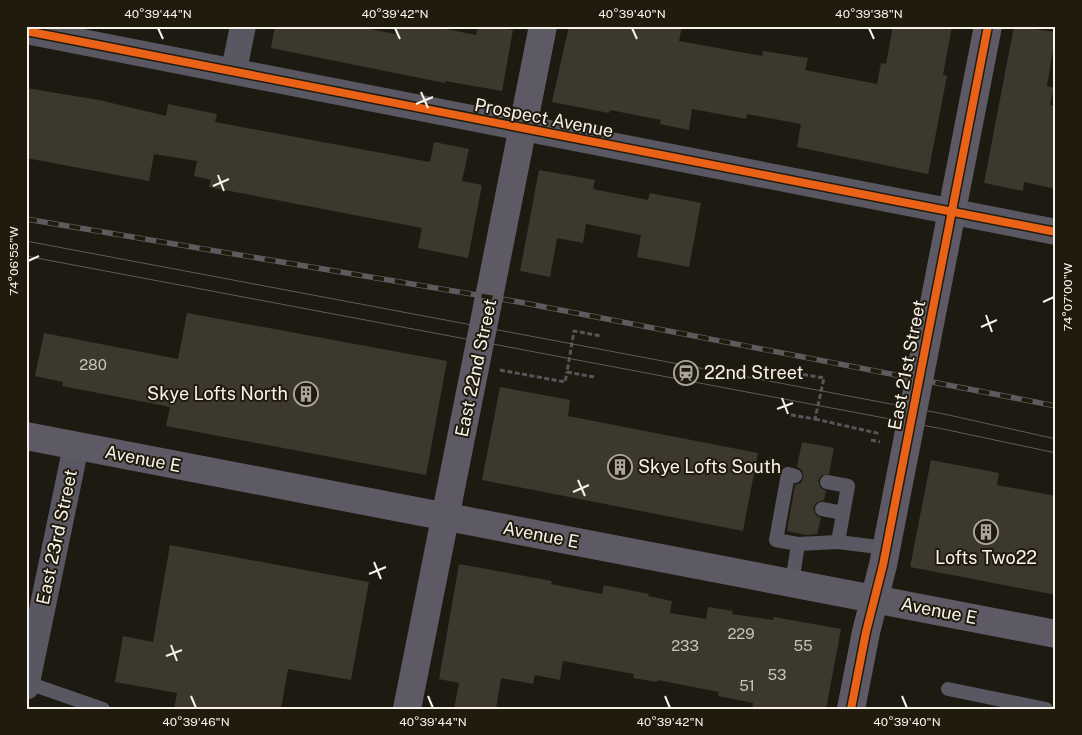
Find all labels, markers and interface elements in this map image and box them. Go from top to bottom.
text: 40°39'44"N [124,7,192,21]
text: 40°39'42"N [361,7,429,21]
text: 40°39'40"N [598,7,666,21]
text: 40°39'38"N [835,7,903,21]
street label: Prospect Avenue [473,94,615,141]
text: 74°06'55"W [7,226,21,296]
text: 74°07'00"W [1061,262,1075,331]
street label: East 22nd Street [451,297,500,439]
street label: East 21st Street [884,298,929,432]
house number: 280 [79,356,107,373]
station icon: 22nd Street [673,360,699,386]
place label: 22nd Street [704,362,804,383]
building icon: Skye Lofts North [293,381,319,407]
place label: Skye Lofts North [147,383,288,404]
street label: Avenue E [103,441,183,476]
building icon: Skye Lofts South [607,454,633,480]
place label: Skye Lofts South [638,456,781,477]
street label: East 23rd Street [32,467,81,606]
street label: Avenue E [501,517,581,552]
building icon: Lofts Two22 [973,519,999,545]
place label: Lofts Two22 [935,547,1037,568]
street label: Avenue E [899,593,979,628]
house number: 229 [727,625,755,642]
house number: 233 [671,637,699,654]
house number: 55 [793,637,813,654]
house number: 53 [767,666,787,683]
house number: 51 [739,677,755,694]
text: 40°39'46"N [162,715,230,729]
text: 40°39'44"N [399,715,467,729]
text: 40°39'42"N [636,715,704,729]
text: 40°39'40"N [873,715,941,729]

